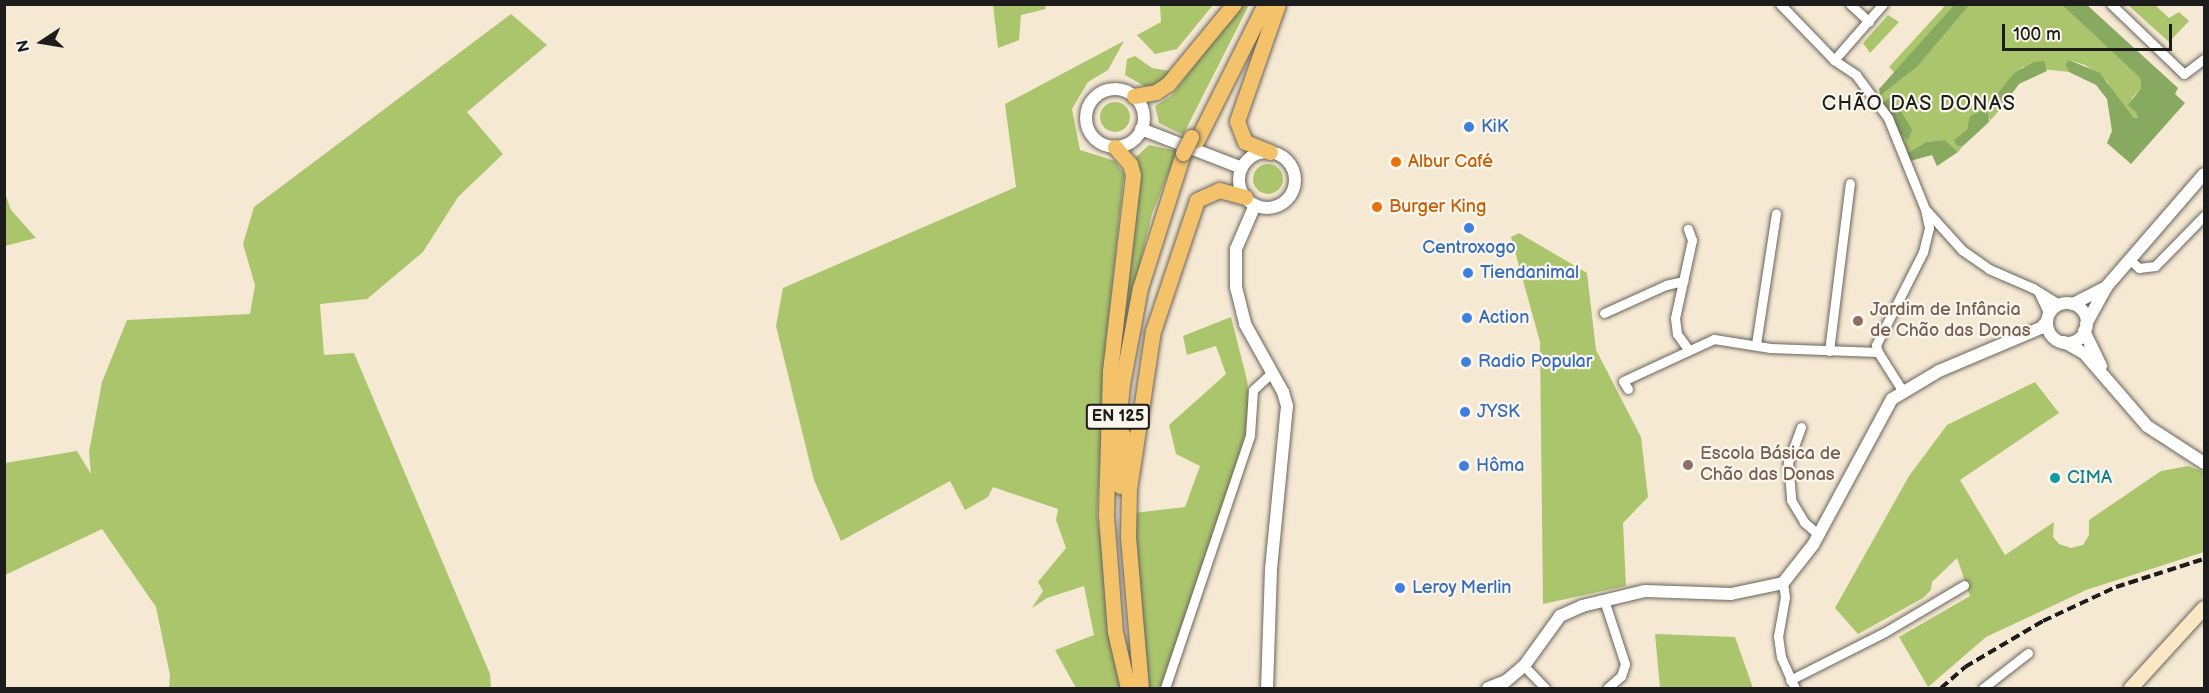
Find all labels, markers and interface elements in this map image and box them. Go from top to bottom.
north arrow [12,12,72,72]
scale bar [2005,12,2174,50]
text: 100 m [2013,24,2061,45]
text: N [13,38,34,54]
district label: CHÃO DAS DONAS [1822,92,2016,116]
place label: KiK [1481,116,1508,138]
marker: KiK [1462,120,1476,134]
place label: Albur Café [1408,151,1493,173]
marker: Albur Café [1389,155,1403,169]
place label: Burger King [1389,196,1486,218]
marker: Burger King [1370,200,1384,214]
marker: Centroxogo [1462,221,1476,235]
place label: Centroxogo [1422,237,1516,259]
place label: Tiendanimal [1480,262,1579,284]
marker: Tiendanimal [1461,266,1475,280]
place label: Jardim de Infância de Chão das Donas [1870,300,2031,342]
place label: Action [1479,307,1529,329]
marker: Action [1460,311,1474,325]
marker: Jardim de Infância de Chão das Donas [1851,314,1865,328]
place label: Radio Popular [1478,351,1592,373]
marker: Radio Popular [1459,355,1473,369]
place label: JYSK [1477,401,1520,423]
road number: EN 125 [1085,404,1151,430]
marker: JYSK [1458,405,1472,419]
place label: Escola Básica de Chão das Donas [1700,444,1841,486]
place label: Hôma [1476,455,1524,477]
marker: Escola Básica de Chão das Donas [1681,458,1695,472]
marker: Hôma [1457,459,1471,473]
place label: CIMA [2067,467,2112,489]
marker: CIMA [2048,471,2062,485]
place label: Leroy Merlin [1412,577,1513,599]
marker: Leroy Merlin [1393,581,1407,595]

